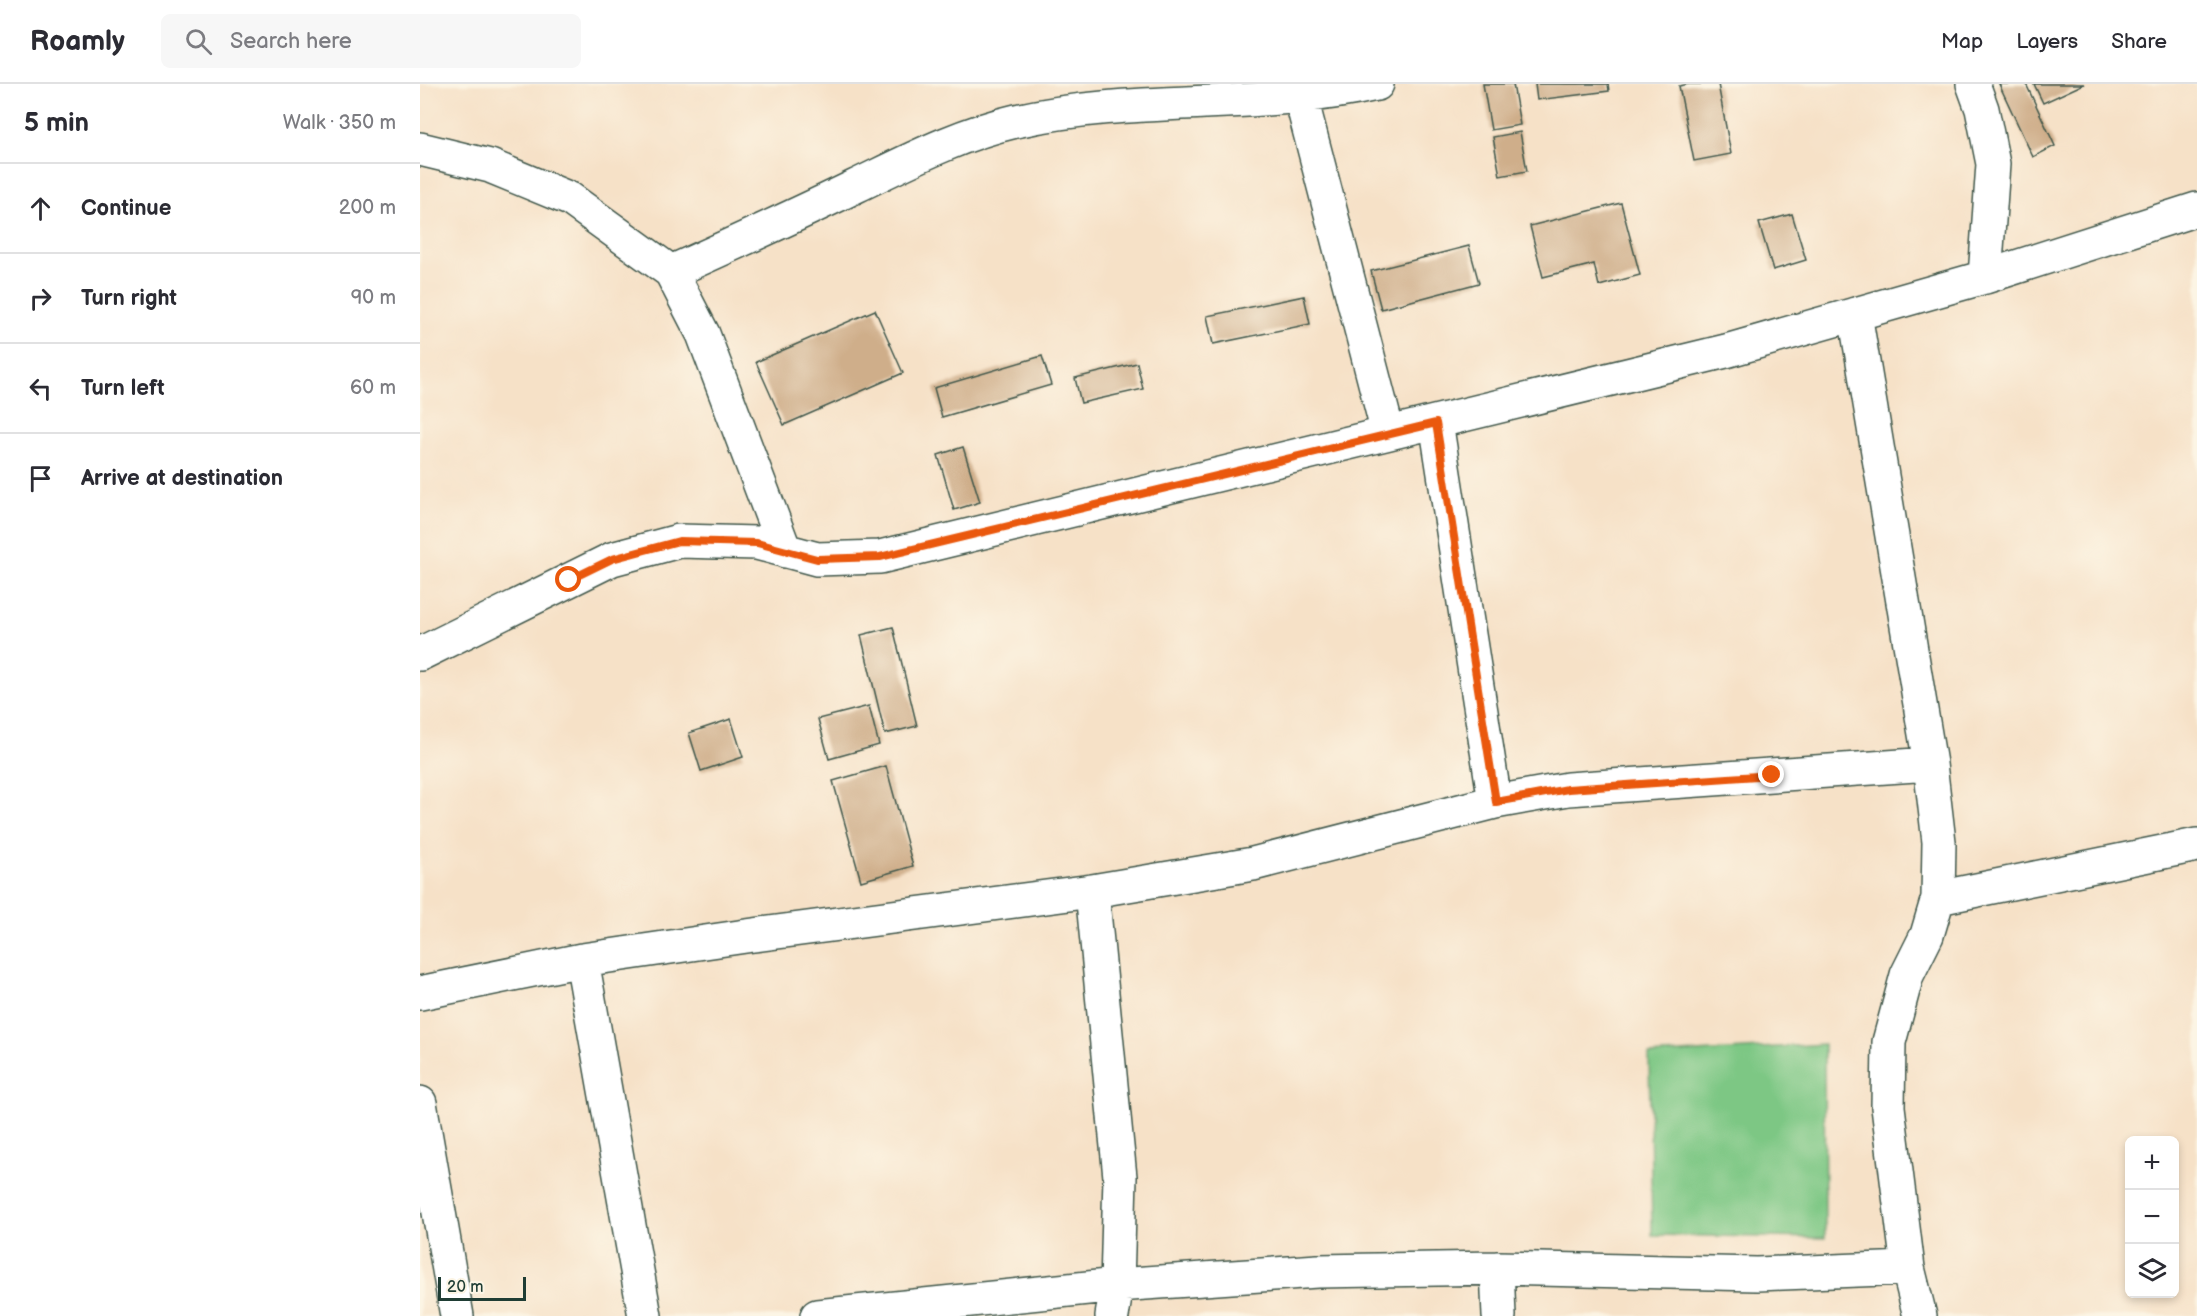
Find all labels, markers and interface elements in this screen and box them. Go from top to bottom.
search box [161,14,581,68]
text: Roamly [30,25,125,58]
icon: search [182,25,215,58]
text: Search here [230,28,352,55]
text: Map [1941,29,1983,54]
text: Layers [2016,29,2078,54]
text: Share [2111,29,2167,54]
text: 5 min [24,108,89,139]
text: Walk · 350 m [283,111,396,135]
icon: ahead [24,192,57,225]
text: Continue [81,195,171,222]
text: 200 m [339,196,396,220]
icon: right [24,282,57,315]
text: Turn right [81,285,177,312]
text: 90 m [351,286,396,310]
icon: left [24,372,57,405]
text: Turn left [81,375,165,402]
text: 60 m [350,376,396,400]
icon: arrive [24,462,57,495]
text: Arrive at destination [81,465,283,492]
route start [555,566,581,592]
route end [1758,761,1784,787]
map controls [2125,1136,2179,1298]
button: + [2125,1136,2179,1190]
button: − [2125,1190,2179,1244]
button: layers [2125,1244,2179,1298]
scale bar [438,1274,526,1302]
text: 20 m [447,1278,483,1297]

